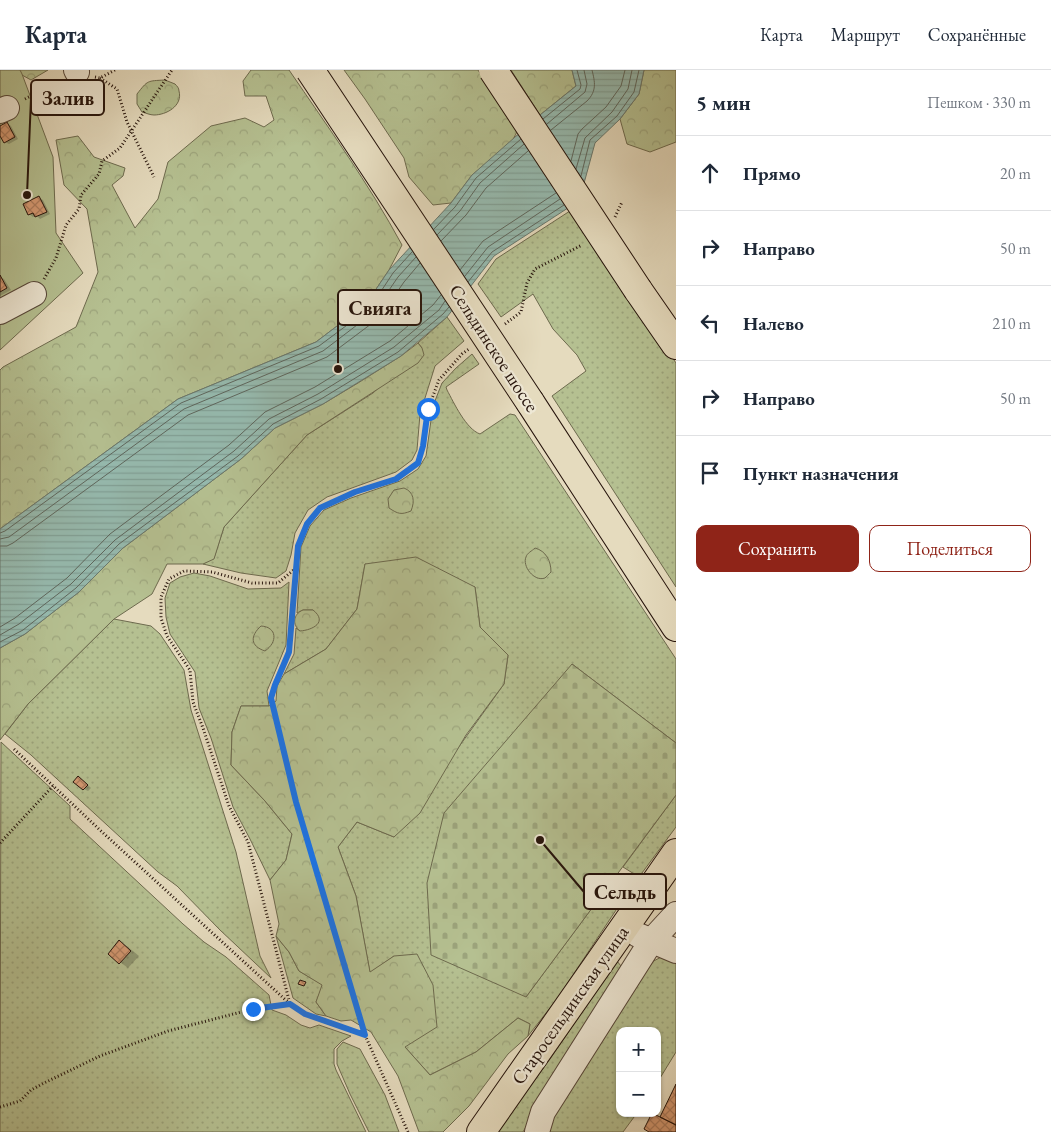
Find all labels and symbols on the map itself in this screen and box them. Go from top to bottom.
callout: Залив [31,80,104,115]
text: Залив [42,85,95,111]
street label: Сельдинское шоссе [443,279,545,417]
callout: Свияга [338,290,421,325]
text: Свияга [349,295,412,321]
route start [417,398,440,421]
callout: Сельдь [584,874,666,909]
text: Сельдь [594,879,656,905]
street label: Старосельдинская улица [506,920,635,1089]
route end [242,998,265,1021]

